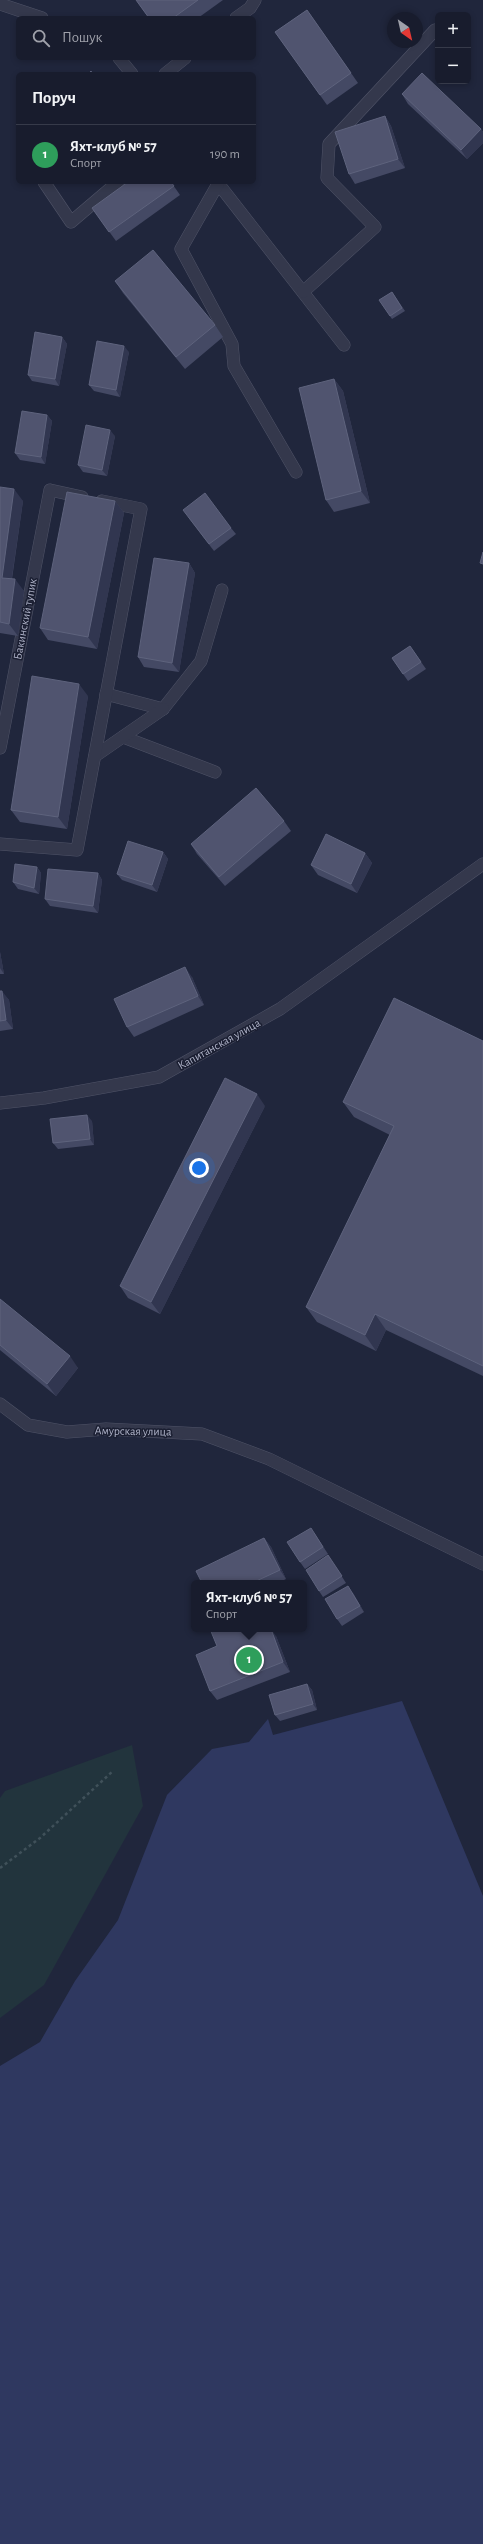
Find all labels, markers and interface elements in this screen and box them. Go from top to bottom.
north arrow [387,12,423,48]
map controls [435,12,471,84]
button: + [435,12,471,48]
search box [16,16,256,60]
icon: search [30,27,52,49]
text: Пошук [62,30,102,45]
button: − [435,48,471,84]
text: Поруч [32,89,76,106]
text: Яхт-клуб № 57 [70,139,157,154]
text: 1 [43,148,47,161]
text: 190 m [210,148,240,161]
text: Спорт [70,157,101,170]
street label: Бакинский тупик [11,577,40,661]
street label: Капитанская улица [176,1016,263,1072]
your location [189,1158,209,1178]
street label: Амурская улица [94,1424,172,1439]
popup [191,1580,307,1632]
text: Яхт-клуб № 57 [206,1590,292,1605]
text: Спорт [206,1608,237,1621]
pin: 1 [236,1645,262,1675]

